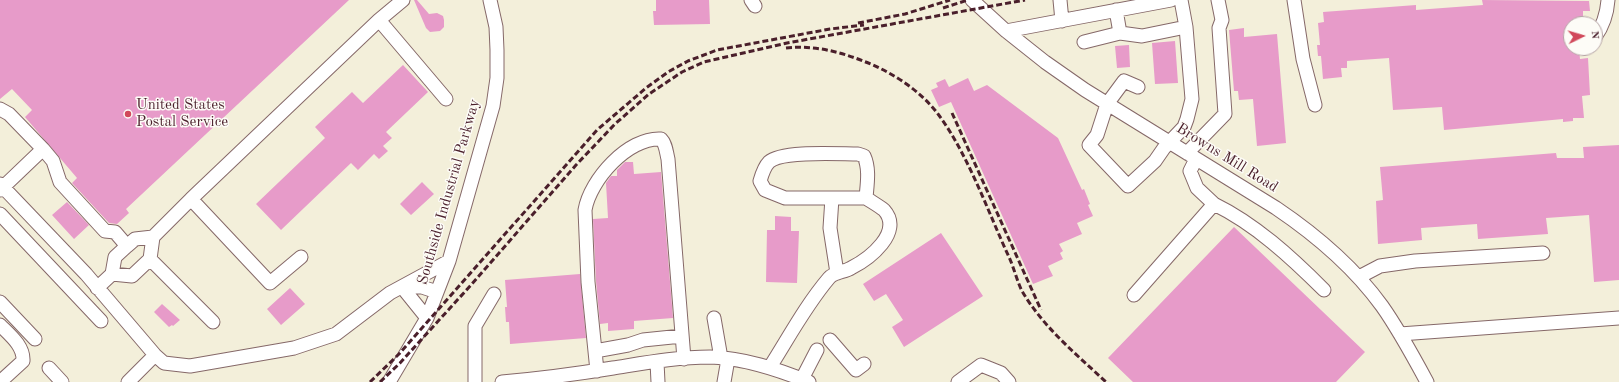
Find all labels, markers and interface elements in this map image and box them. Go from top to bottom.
north arrow [1563,16,1603,56]
text: N [1589,30,1600,40]
place label: United States Postal Service [136,96,228,131]
street label: Southside Industrial Parkway [414,97,484,287]
marker: United States Postal Service [123,109,133,119]
street label: Browns Mill Road [1173,120,1281,196]

